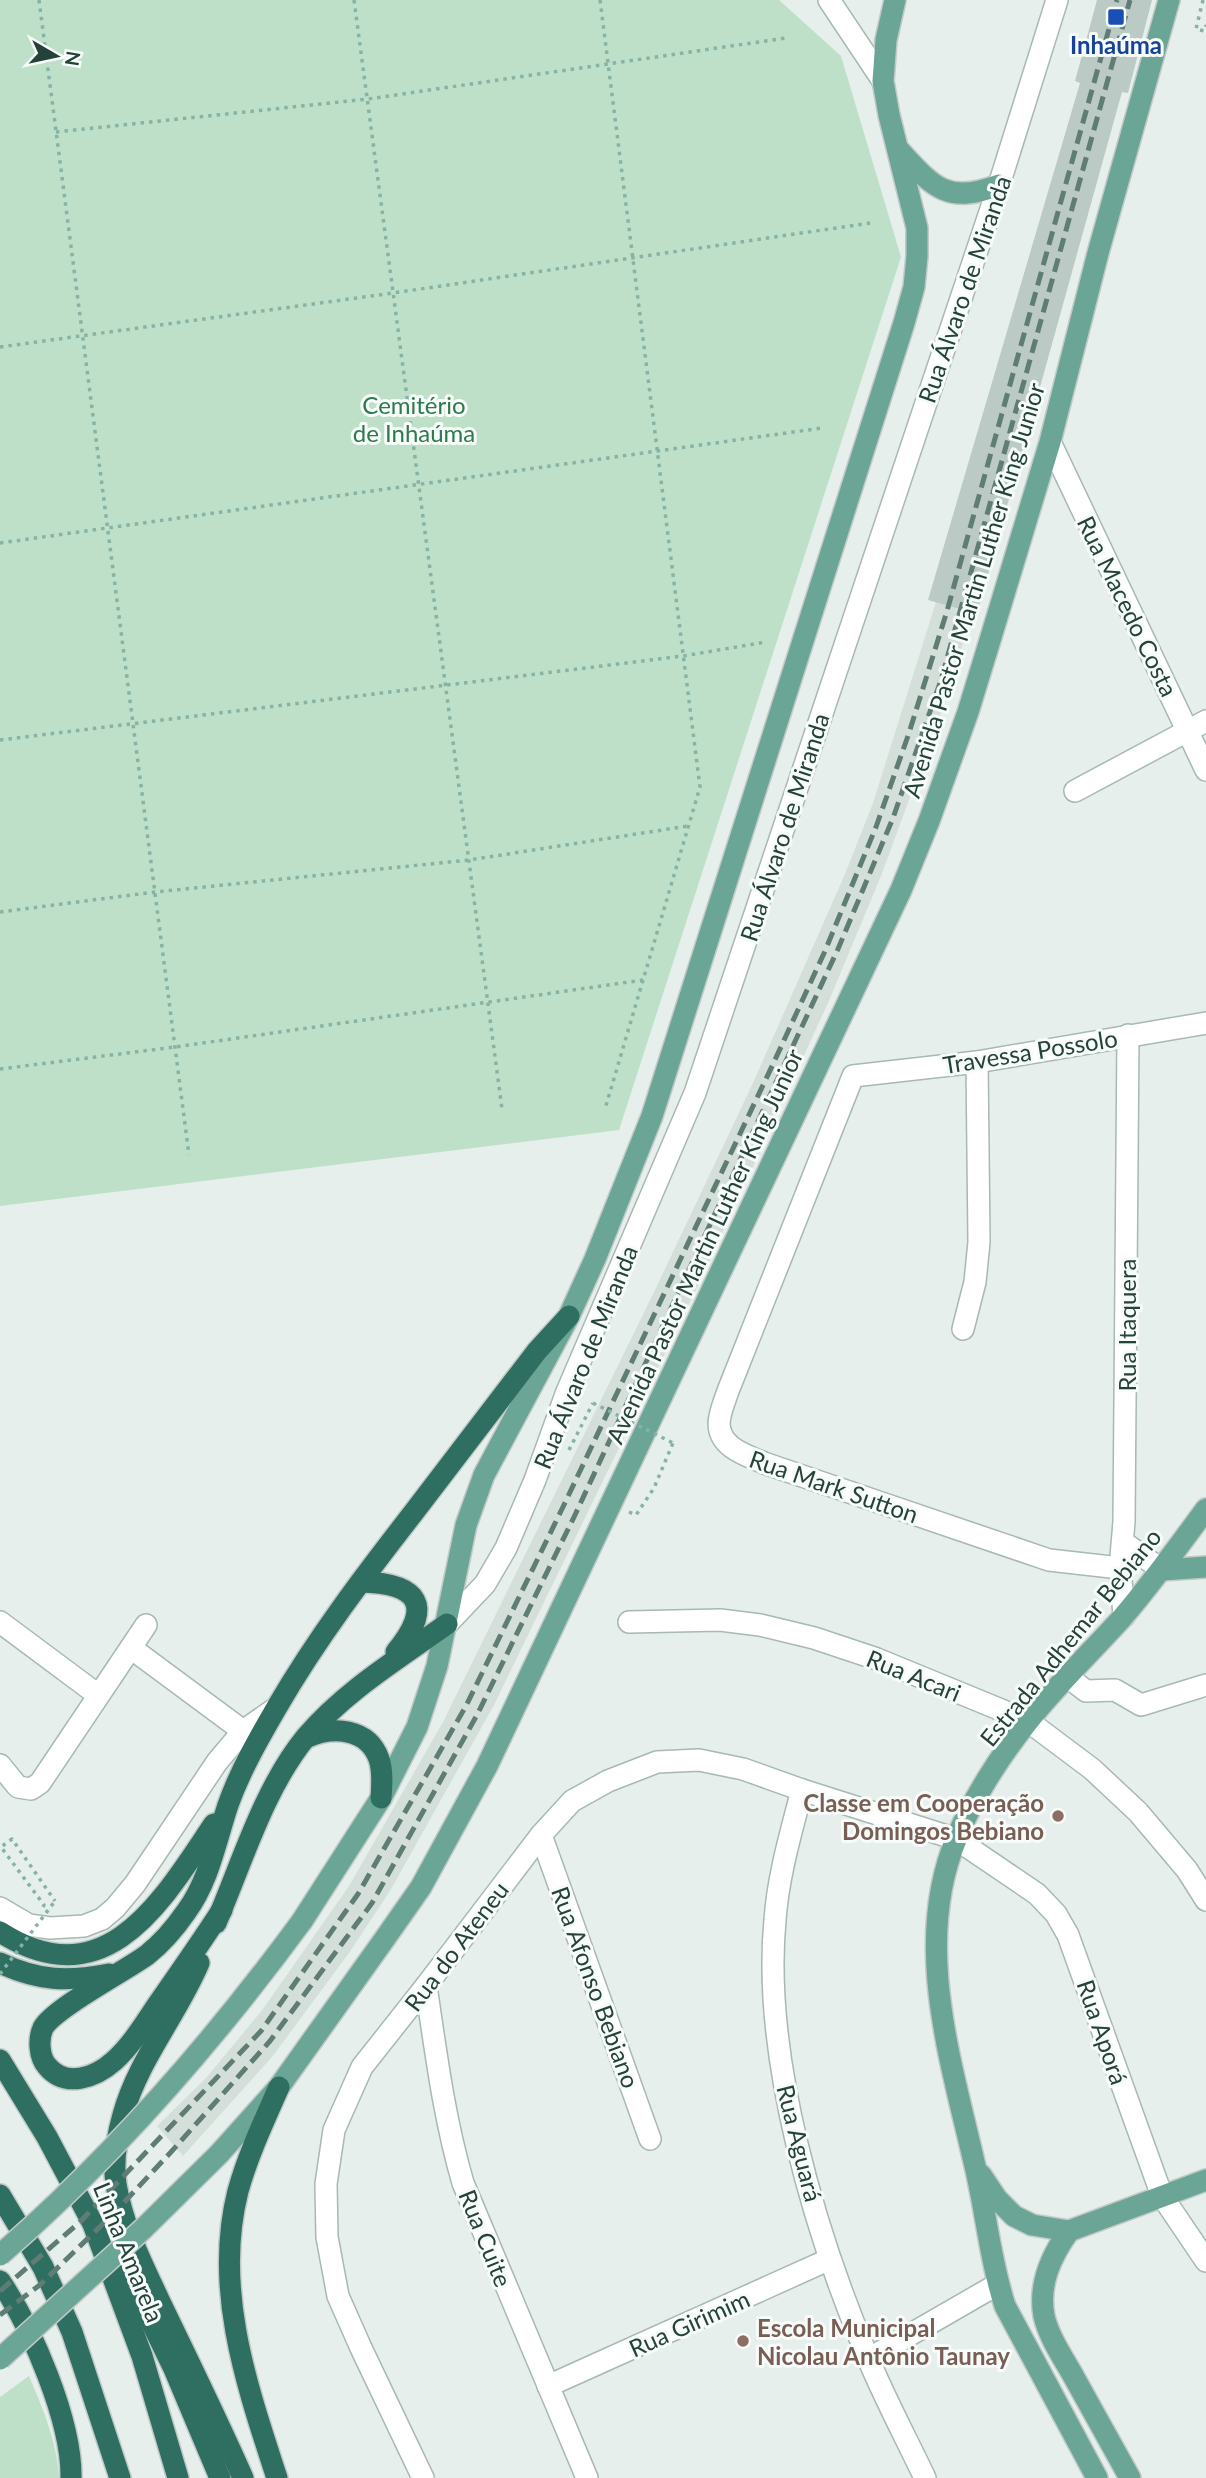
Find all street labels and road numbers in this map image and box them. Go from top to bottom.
street label: Rua Álvaro de Miranda [911,172,1017,406]
street label: Avenida Pastor Martin Luther King Junior [896,379,1050,801]
street label: Rua Macedo Costa [1072,511,1184,701]
street label: Rua Álvaro de Miranda [733,709,835,945]
street label: Travessa Possolo [941,1023,1119,1079]
street label: Avenida Pastor Martin Luther King Junior [600,1044,809,1448]
street label: Rua Álvaro de Miranda [527,1241,643,1473]
street label: Rua Itaquera [1112,1259,1141,1391]
street label: Rua Mark Sutton [746,1444,922,1528]
street label: Estrada Adhemar Bebiano [973,1522,1167,1752]
street label: Rua Acari [863,1643,965,1707]
street label: Rua do Ateneu [398,1876,514,2016]
street label: Rua Afonso Bebiano [546,1882,646,2092]
street label: Rua Aporá [1072,1976,1134,2088]
street label: Rua Aguará [771,2081,829,2205]
street label: Linha Amarela [88,2178,170,2326]
street label: Rua Cuite [453,2185,519,2291]
street label: Rua Girimim [624,2284,754,2362]

